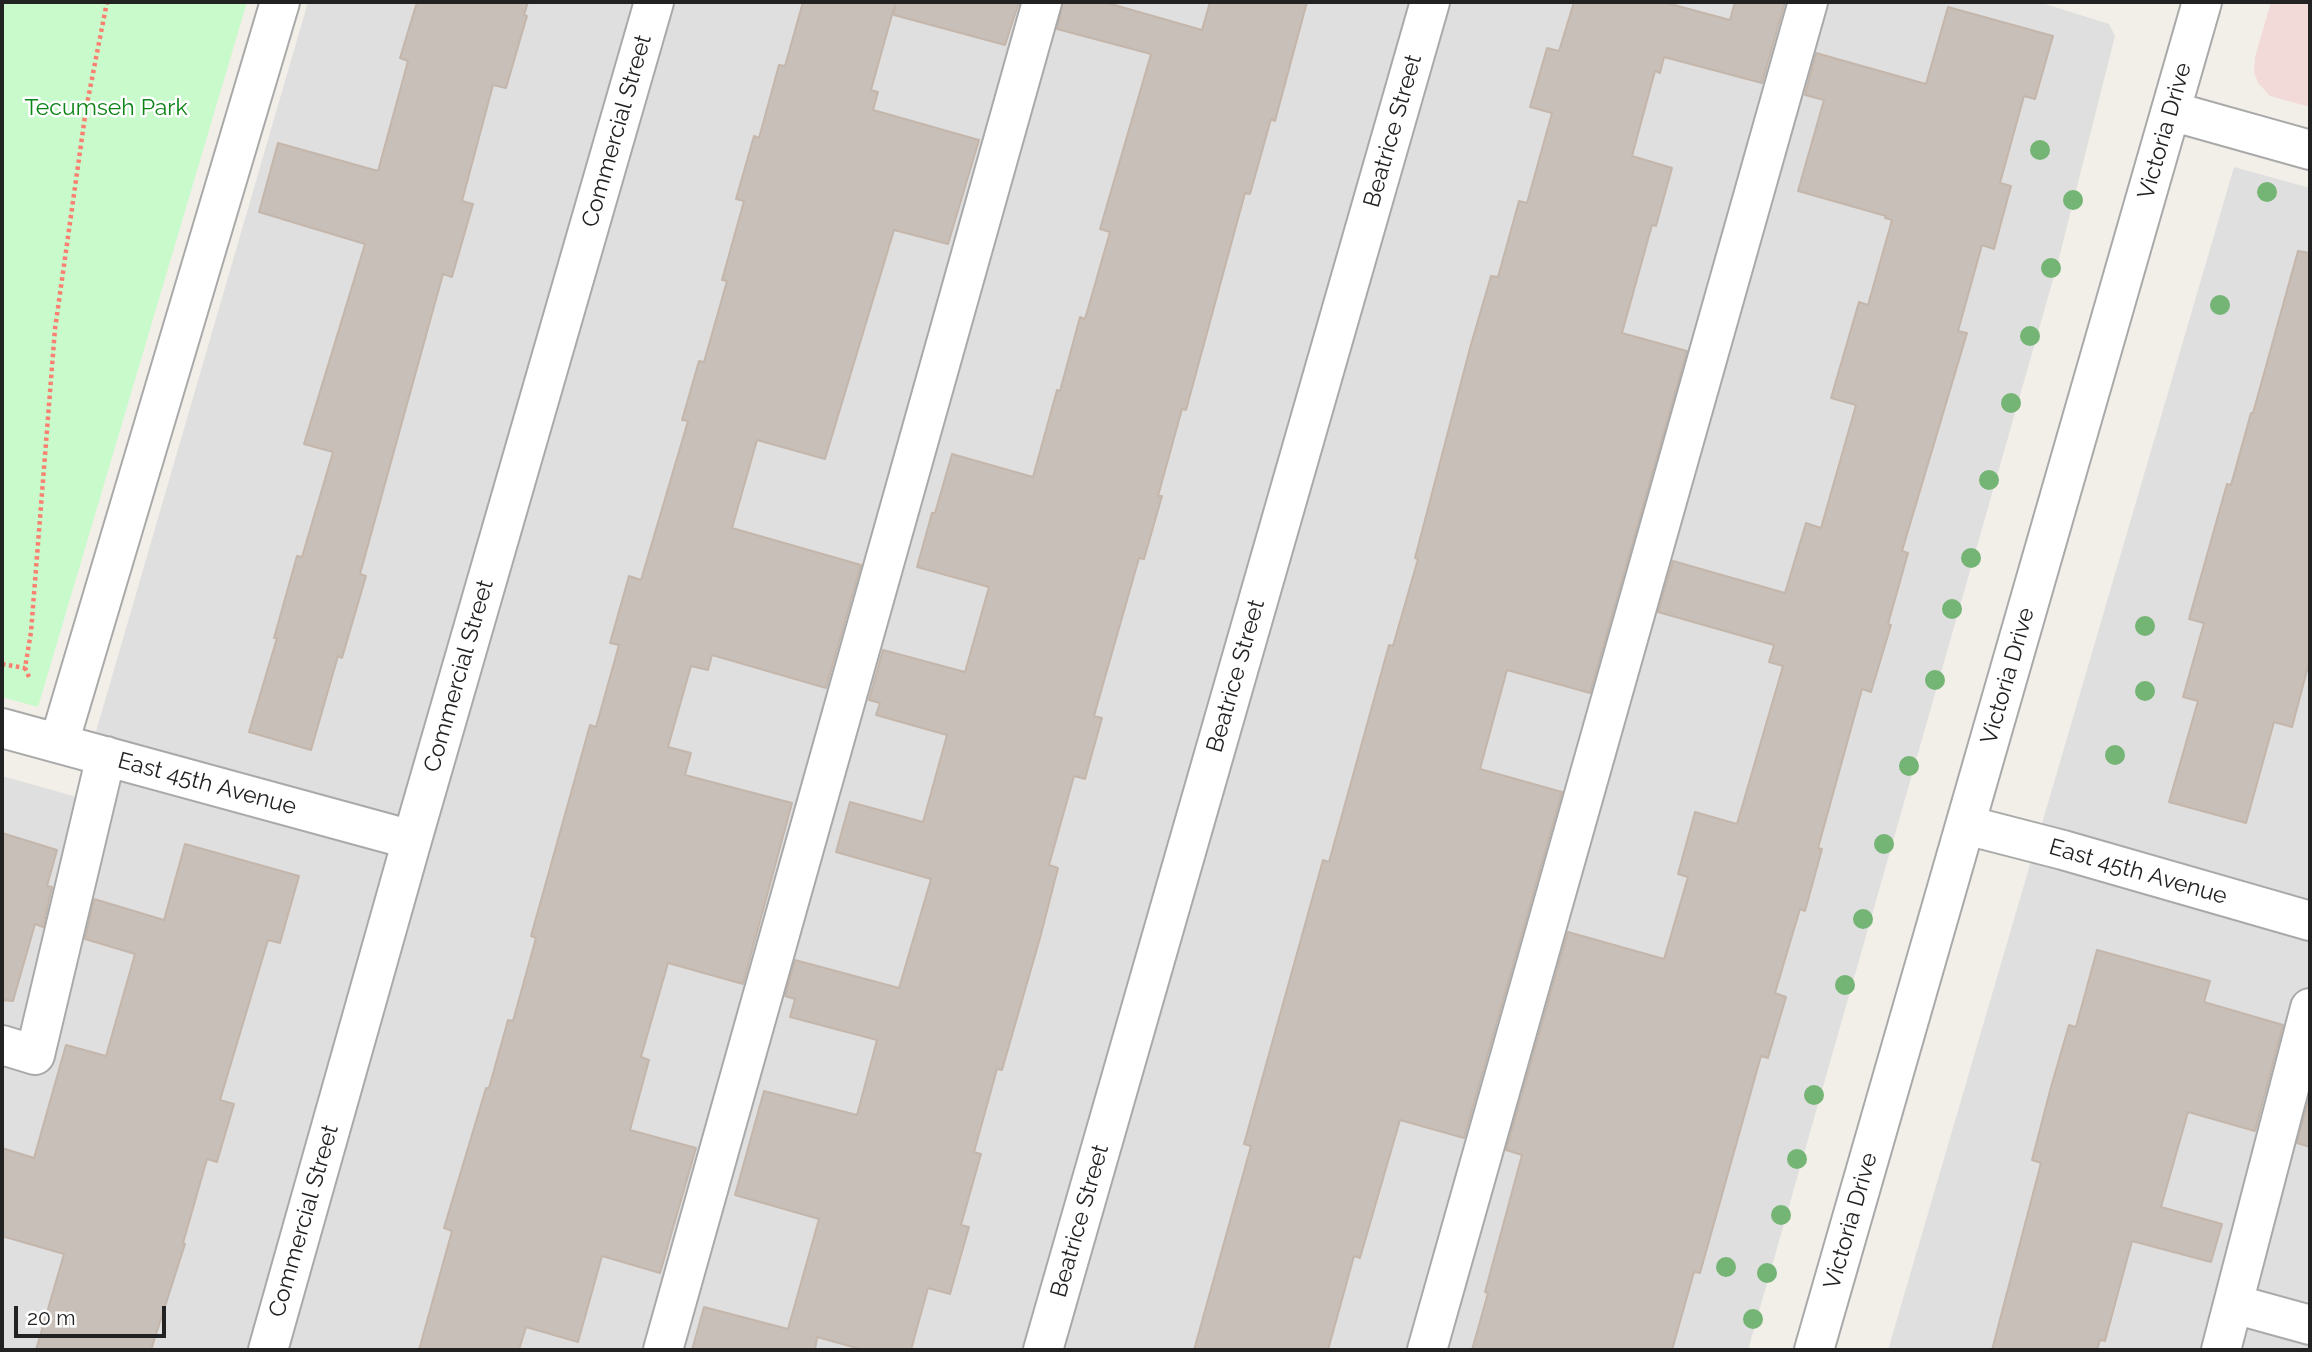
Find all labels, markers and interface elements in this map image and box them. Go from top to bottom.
street label: Commercial Street [576,32,658,230]
street label: Beatrice Street [1358,51,1428,211]
street label: Victoria Drive [2132,60,2198,202]
park label: Tecumseh Park [24,94,188,122]
street label: Commercial Street [418,577,500,775]
street label: Beatrice Street [1201,596,1271,756]
street label: Victoria Drive [1975,605,2041,747]
street label: East 45th Avenue [115,747,299,821]
street label: East 45th Avenue [2046,833,2230,911]
street label: Commercial Street [263,1122,345,1320]
street label: Beatrice Street [1045,1141,1115,1301]
street label: Victoria Drive [1818,1150,1884,1292]
scale bar [18,1292,170,1336]
text: 20 m [27,1305,75,1330]

